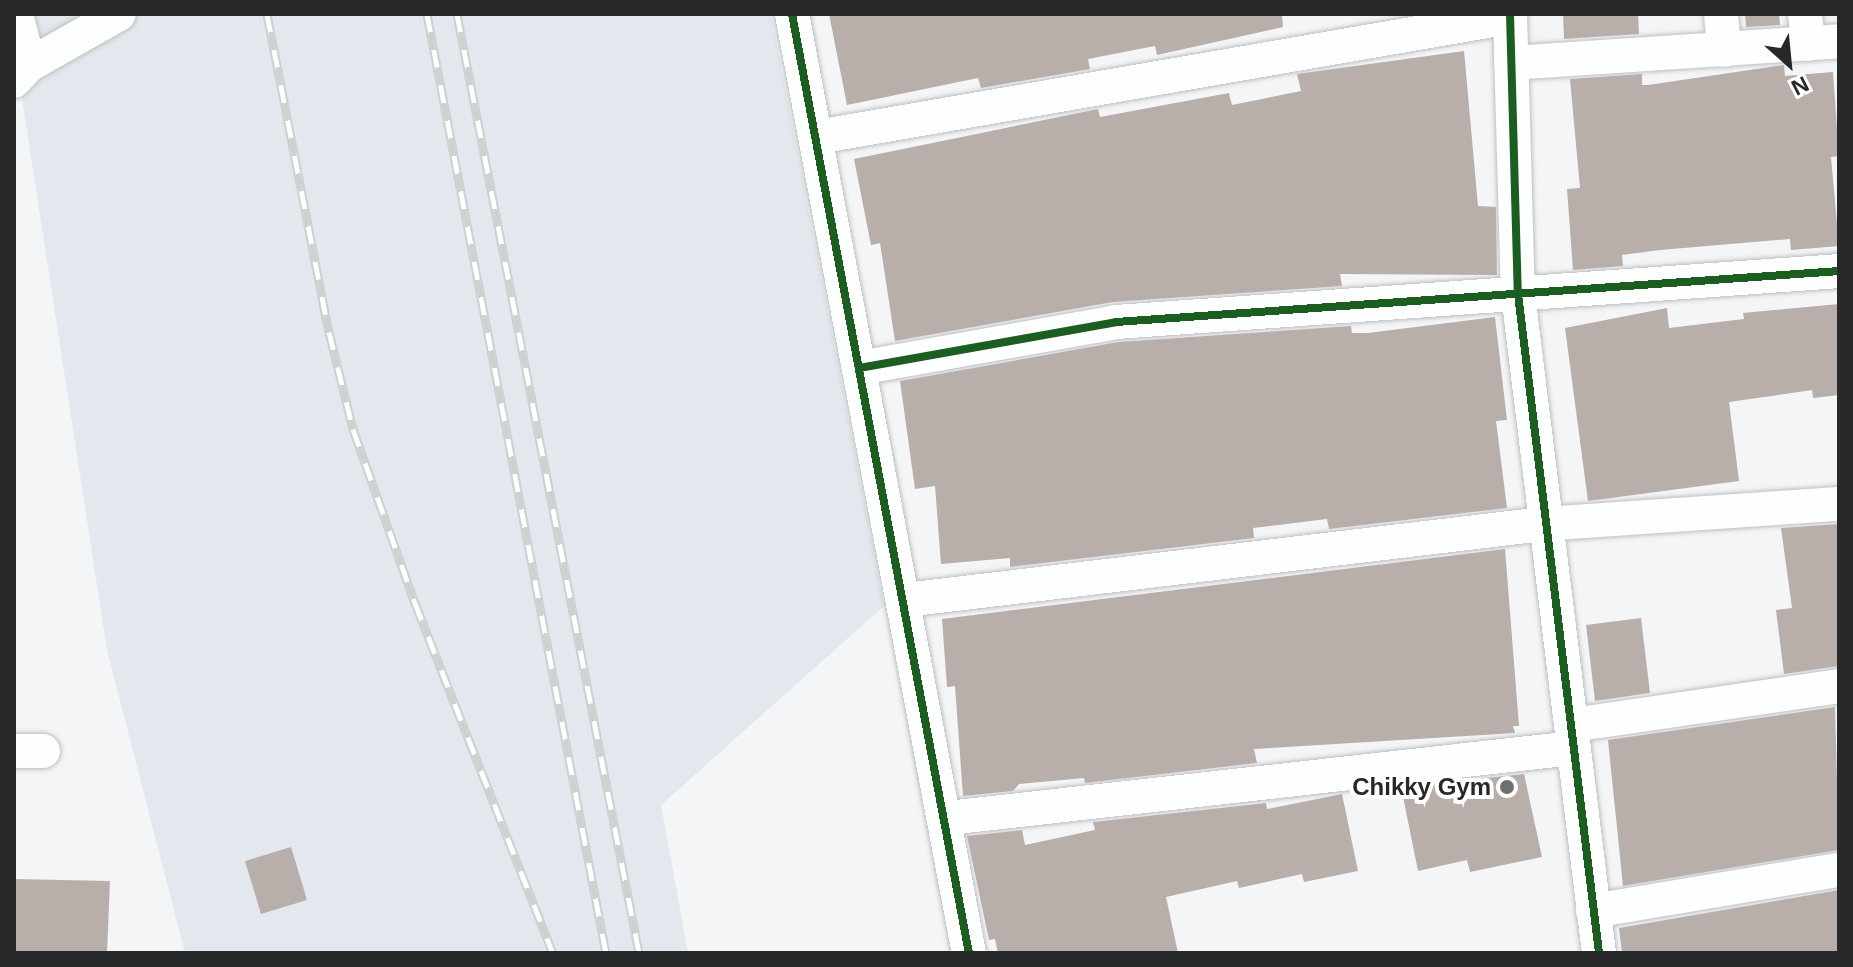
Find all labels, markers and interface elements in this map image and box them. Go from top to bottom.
north arrow [1749,24,1829,104]
text: N [1787,71,1813,101]
place label: Chikky Gym [1352,773,1491,801]
marker: Chikky Gym [1498,778,1516,796]

